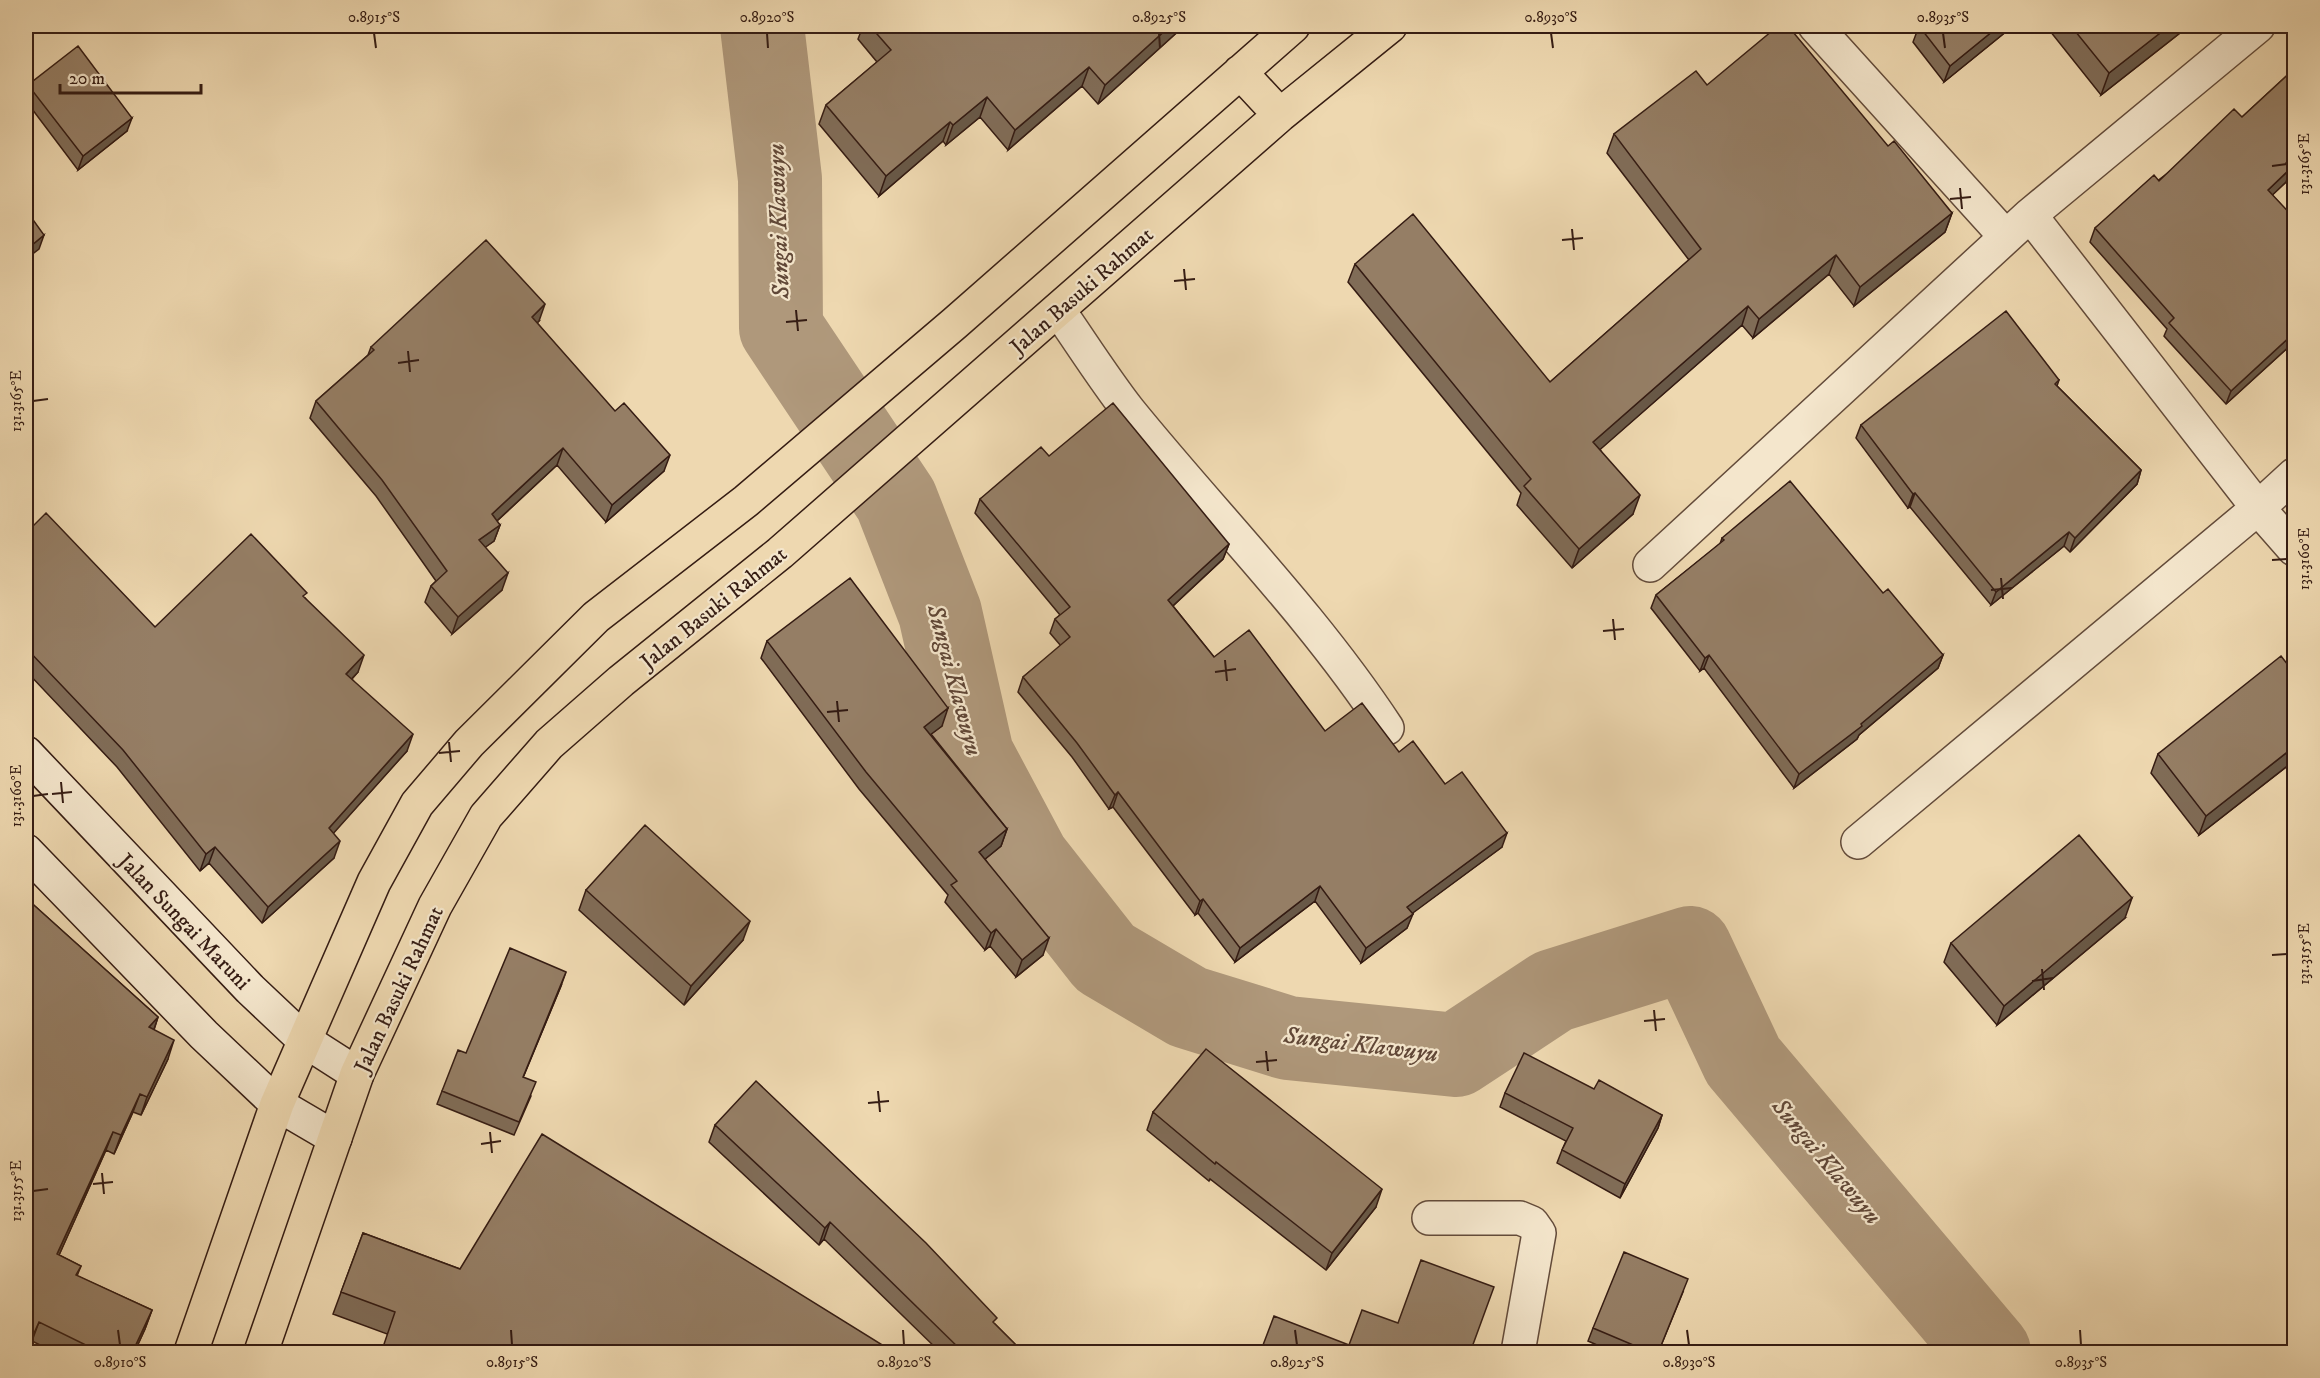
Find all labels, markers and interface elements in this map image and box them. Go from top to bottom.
text: 0.8915°S [348,8,400,27]
text: 0.8920°S [740,8,794,27]
text: 0.8925°S [1132,8,1186,27]
text: 0.8930°S [1525,8,1578,27]
text: 0.8935°S [1917,8,1969,27]
scale bar [60,57,201,95]
text: 20 m [69,68,105,90]
text: 131.3165°E [2295,133,2314,195]
water label: Sungai Klawuyu [761,143,797,300]
street label: Jalan Basuki Rahmat [1003,222,1159,362]
text: 131.3165°E [7,370,26,432]
text: 131.3160°E [2295,527,2314,590]
street label: Jalan Basuki Rahmat [634,541,793,677]
water label: Sungai Klawuyu [919,600,989,759]
text: 131.3160°E [7,764,26,827]
street label: Jalan Sungai Maruni [111,847,256,996]
street label: Jalan Basuki Rahmat [348,902,450,1079]
text: 131.3155°E [2295,923,2314,985]
water label: Sungai Klawuyu [1281,1021,1440,1069]
water label: Sungai Klawuyu [1764,1092,1888,1231]
text: 131.3155°E [7,1160,26,1222]
text: 0.8910°S [94,1353,147,1372]
text: 0.8915°S [486,1353,538,1372]
text: 0.8920°S [877,1353,931,1372]
text: 0.8925°S [1270,1353,1324,1372]
text: 0.8930°S [1663,1353,1716,1372]
text: 0.8935°S [2055,1353,2107,1372]

